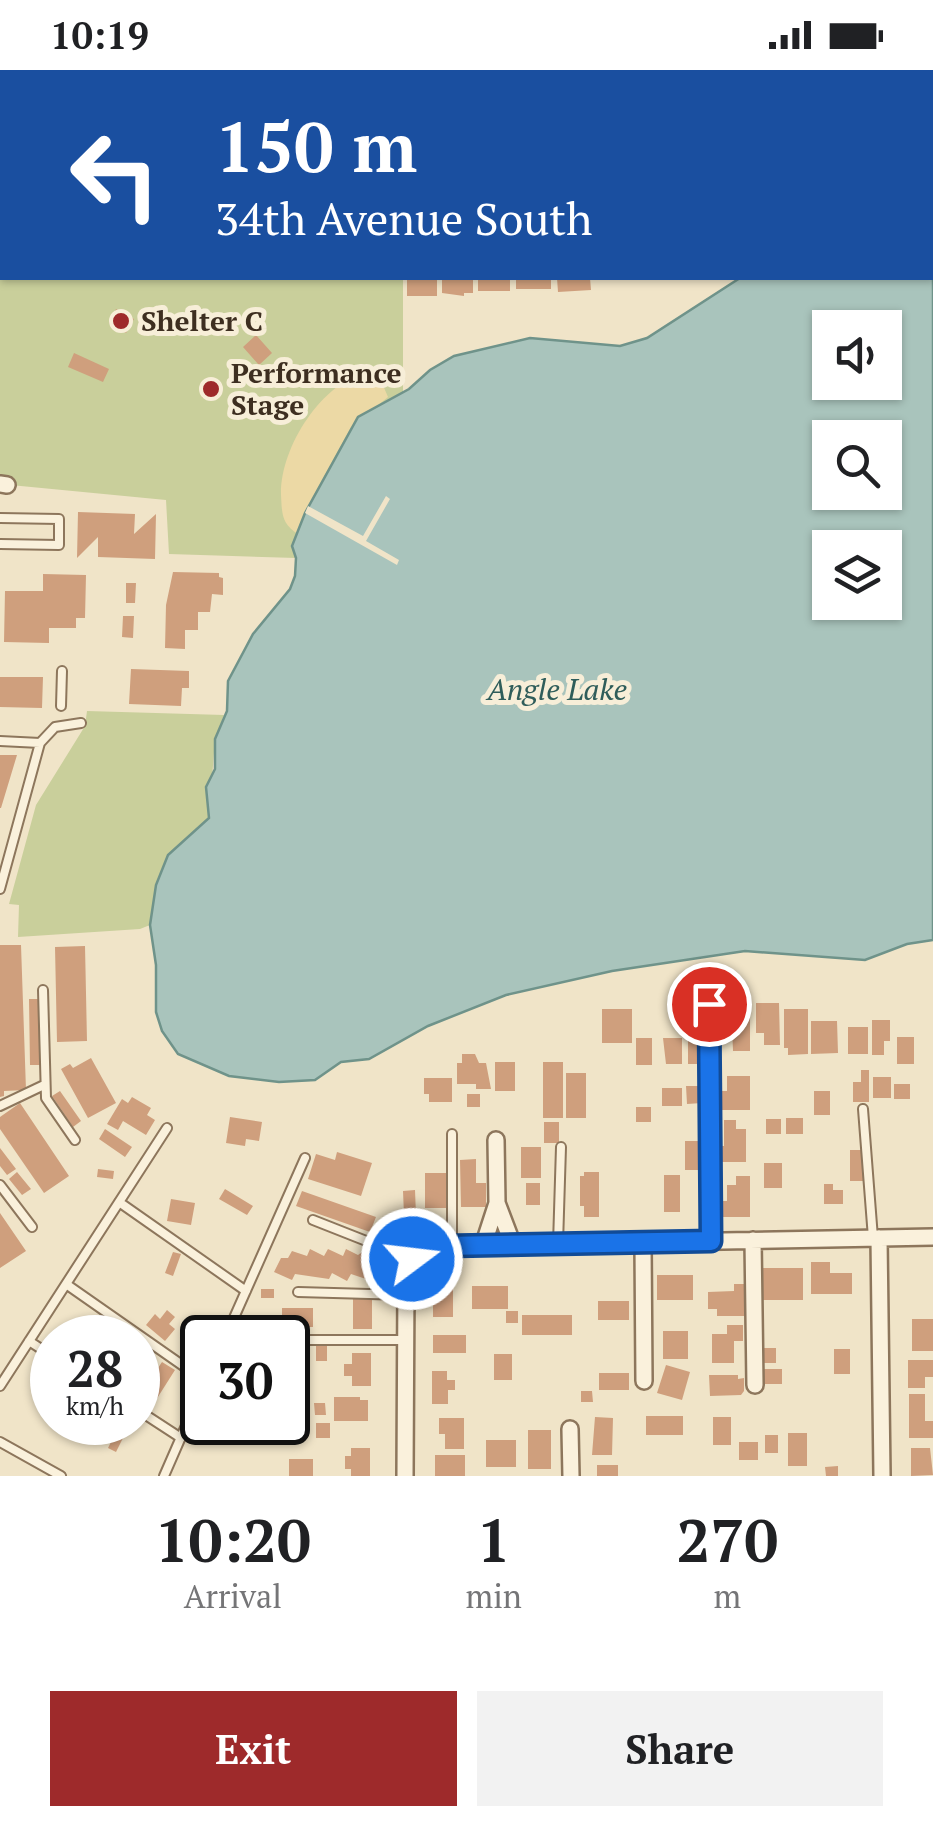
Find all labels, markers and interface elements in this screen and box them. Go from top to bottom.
text: 10:19 [50,10,149,60]
text: 150 m [215,99,417,192]
icon: left [50,110,180,240]
text: 34th Avenue South [215,188,592,248]
place label: Shelter C [141,302,263,339]
marker: Shelter C [110,310,132,332]
map controls [812,310,902,620]
button: sound [812,310,902,400]
place label: Performance Stage [231,354,402,423]
marker: Performance Stage [200,378,222,400]
button: search [812,420,902,510]
button: layers [812,530,902,620]
water label: Angle Lake [485,669,627,709]
pin [667,962,752,1047]
icon: arrive [682,977,737,1032]
position arrow [360,1207,464,1311]
speed limit sign: 30 [180,1315,310,1445]
text: 28 [67,1335,123,1401]
text: km/h [66,1389,124,1422]
text: 10:20 [155,1500,311,1579]
text: 1 [477,1500,511,1579]
text: 270 [677,1500,778,1579]
text: Arrival [184,1575,282,1617]
text: min [466,1575,522,1617]
text: m [714,1575,741,1617]
button: Exit [50,1691,457,1806]
button: Share [477,1691,883,1806]

